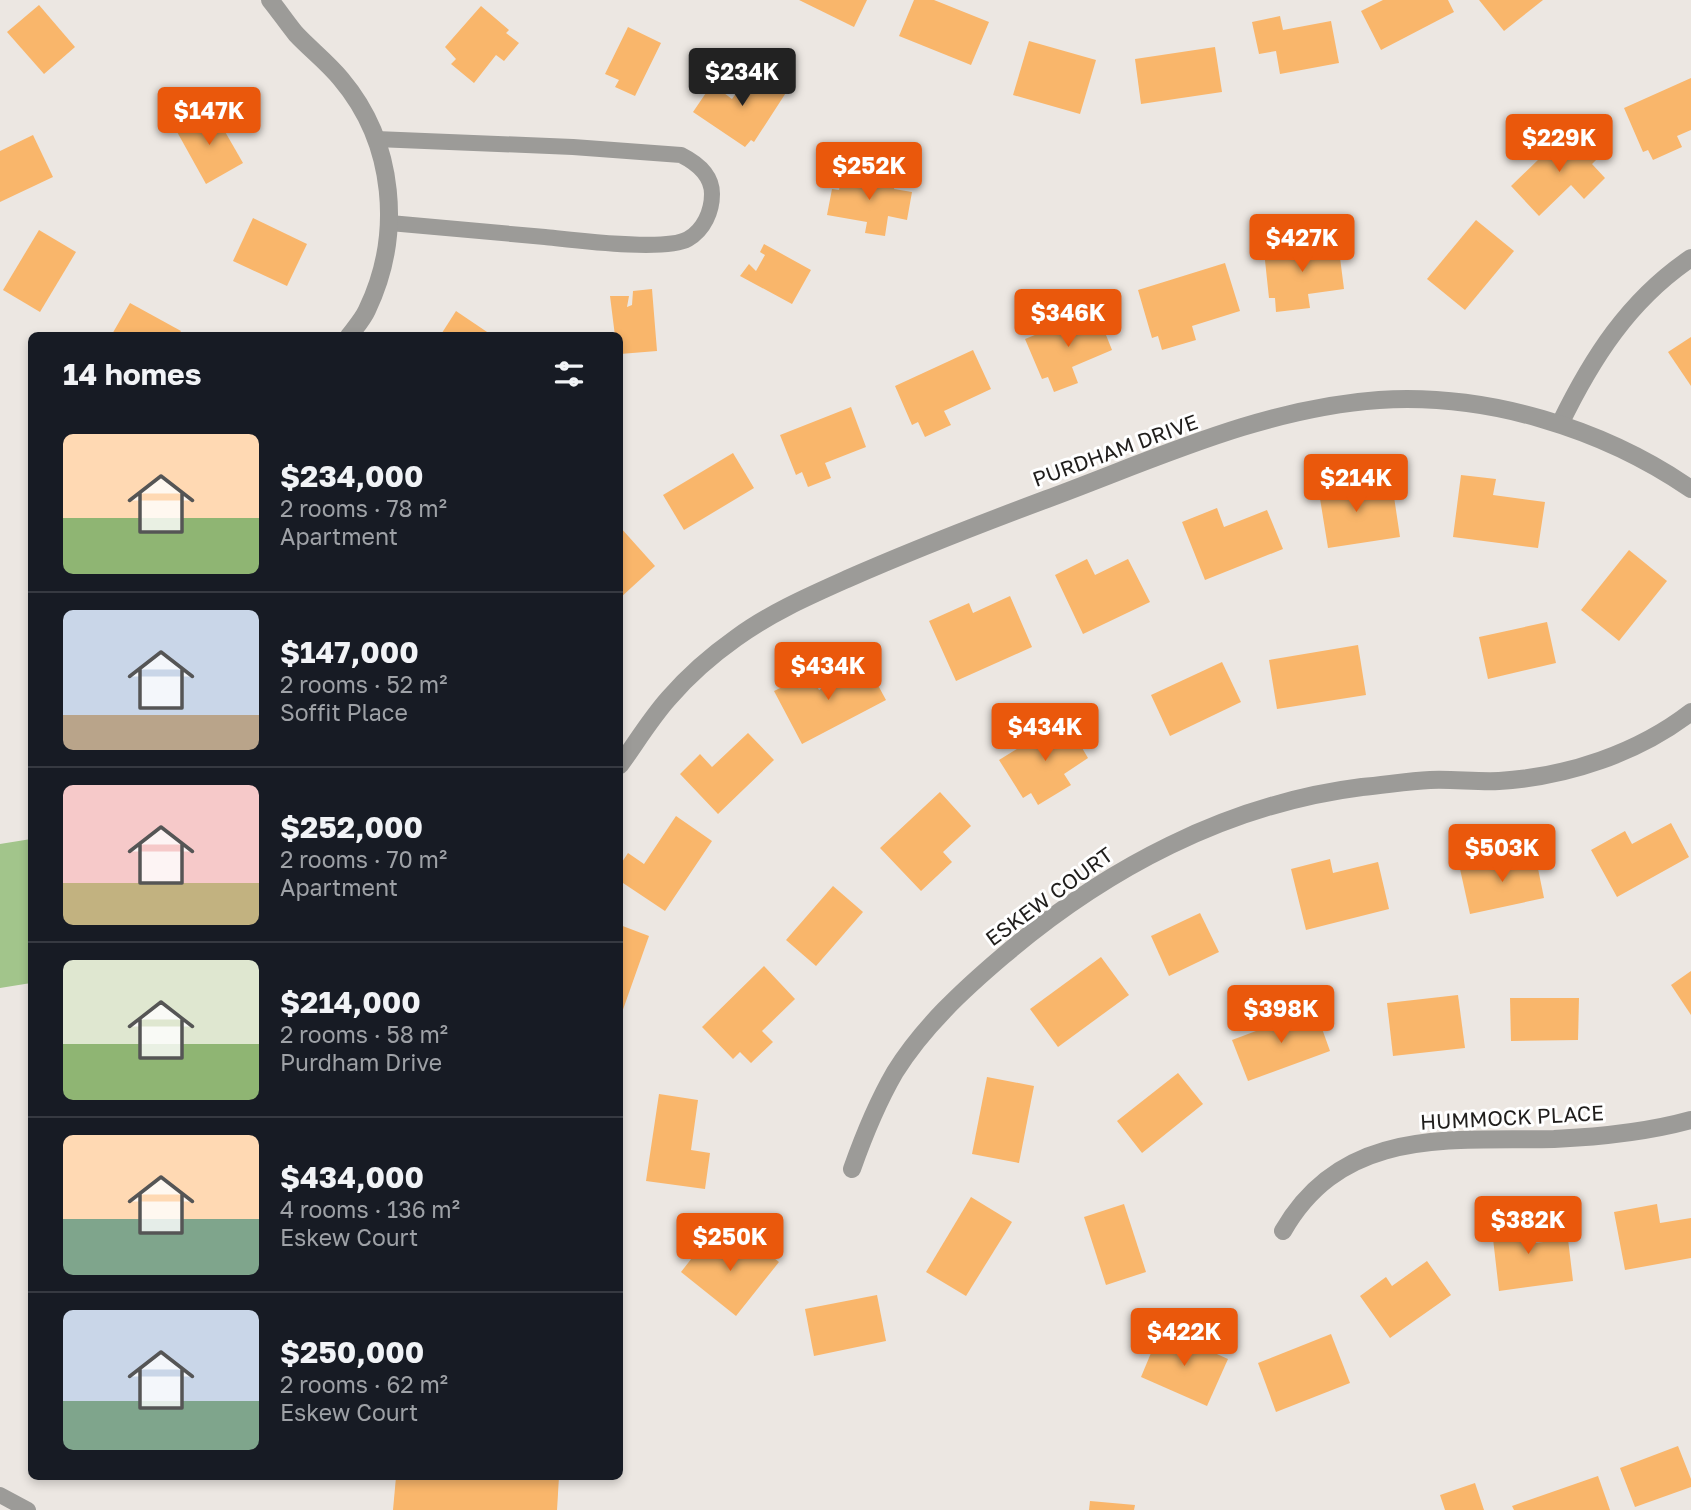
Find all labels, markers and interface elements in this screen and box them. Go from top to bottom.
pin: $234K [693,48,791,108]
text: $234K [705,57,779,85]
pin: $147K [160,88,258,147]
text: $147K [174,96,244,124]
pin: $229K [1510,114,1608,174]
text: $229K [1522,123,1596,151]
pin: $252K [820,142,918,202]
text: $252K [832,151,906,179]
pin: $427K [1253,215,1351,274]
text: $427K [1265,223,1339,251]
pin: $346K [1019,290,1117,349]
text: $346K [1030,298,1106,326]
icon: filters [550,355,588,393]
text: 14 homes [63,356,202,392]
street label: PURDHAM DRIVE [1029,408,1201,492]
pin: $214K [1307,454,1405,514]
text: $234,000 [280,458,424,494]
icon: home [119,462,203,546]
text: $214K [1320,463,1392,491]
text: 2 rooms · 78 m² [280,494,447,522]
text: Apartment [280,522,398,550]
text: $147,000 [280,634,419,670]
icon: home [119,638,203,722]
pin: $434K [779,642,877,702]
text: $434K [791,651,865,679]
text: 2 rooms · 52 m² [280,670,447,698]
text: Soffit Place [280,698,408,726]
pin: $434K [996,704,1094,763]
text: $434K [1008,712,1082,740]
text: $252,000 [280,809,423,845]
icon: home [119,813,203,897]
pin: $503K [1453,824,1551,884]
text: $503K [1464,833,1540,861]
street label: ESKEW COURT [980,841,1118,951]
text: 2 rooms · 70 m² [280,845,447,873]
text: Apartment [280,873,398,901]
text: $214,000 [280,984,421,1020]
pin: $398K [1232,986,1330,1045]
icon: home [119,988,203,1072]
text: $398K [1243,994,1319,1022]
text: 2 rooms · 58 m² [280,1020,448,1048]
text: Purdham Drive [280,1048,442,1076]
street label: HUMMOCK PLACE [1419,1099,1605,1135]
text: $434,000 [280,1159,424,1195]
icon: home [119,1163,203,1247]
text: 4 rooms · 136 m² [280,1195,460,1223]
pin: $382K [1479,1196,1577,1256]
text: $382K [1491,1205,1565,1233]
pin: $250K [681,1214,779,1273]
text: $250K [692,1222,768,1250]
text: Eskew Court [280,1223,418,1251]
pin: $422K [1135,1308,1233,1368]
text: $422K [1147,1317,1221,1345]
text: $250,000 [280,1334,424,1370]
icon: home [119,1338,203,1422]
text: 2 rooms · 62 m² [280,1370,448,1398]
text: Eskew Court [280,1398,418,1426]

